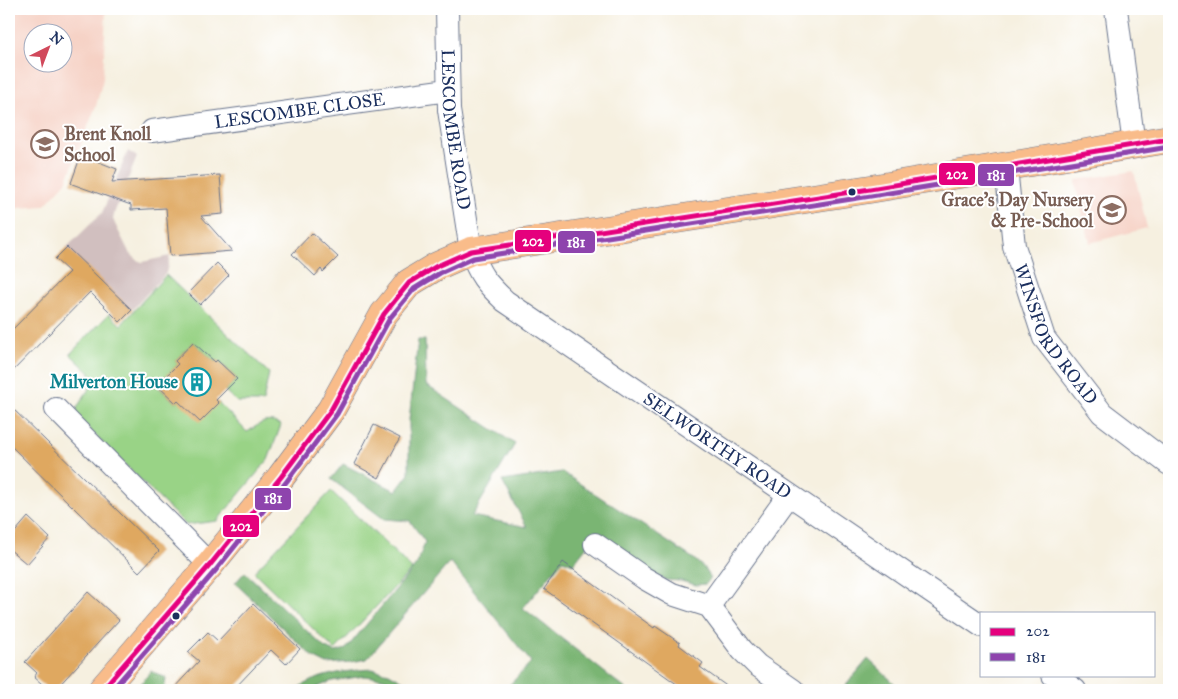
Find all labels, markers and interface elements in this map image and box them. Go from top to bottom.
north arrow [22,22,72,72]
text: N [46,28,67,49]
street label: LESCOMBE ROAD [437,49,475,211]
street label: LESCOMBE CLOSE [213,88,386,133]
place label: Brent Knoll School [64,123,152,166]
school or university icon: Brent Knoll School [30,129,60,159]
line badge: 202 [938,162,976,186]
line badge: 181 [977,163,1015,187]
text: 202 [946,166,969,183]
text: 181 [987,167,1006,184]
unlabelled marker [847,187,857,197]
place label: Grace’s Day Nursery & Pre-School [941,189,1095,232]
school or university icon: Grace’s Day Nursery & Pre-School [1097,195,1127,225]
line badge: 202 [514,229,552,253]
line badge: 181 [557,230,596,254]
text: 202 [522,233,545,250]
text: 181 [567,234,586,251]
street label: WINSFORD ROAD [1010,261,1102,409]
building icon: Milverton House [182,367,212,397]
place label: Milverton House [50,371,179,393]
street label: SELWORTHY ROAD [639,388,796,504]
line badge: 181 [254,487,292,511]
text: 181 [264,490,283,507]
line badge: 202 [222,514,260,538]
text: 202 [230,518,253,535]
unlabelled marker [171,611,181,621]
legend [980,612,1156,676]
text: 202 [1026,622,1050,640]
text: 181 [1026,648,1046,666]

